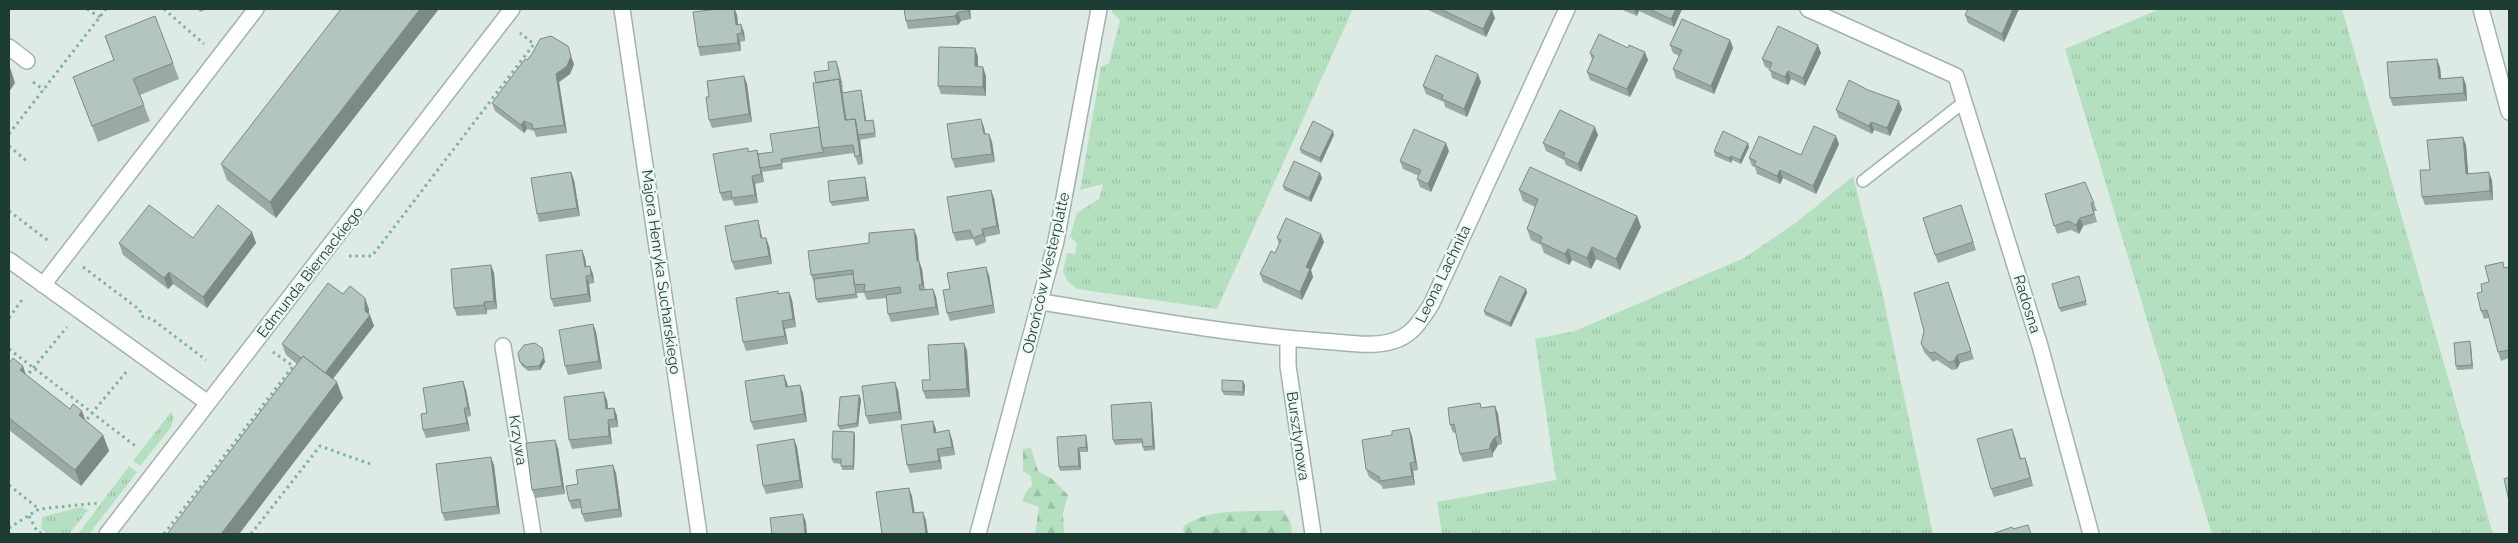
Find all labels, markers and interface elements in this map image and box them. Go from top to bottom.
street label: Majora Henryka Sucharskiego [638,169,684,376]
street label: Obrońców Westerplatte [1019,190,1073,355]
street label: Edmunda Biernackiego [253,203,367,341]
street label: Leona Lachnita [1412,222,1474,326]
street label: Radosna [2010,273,2044,335]
street label: Bursztynowa [1283,390,1313,482]
street label: Krzywa [505,414,531,466]

